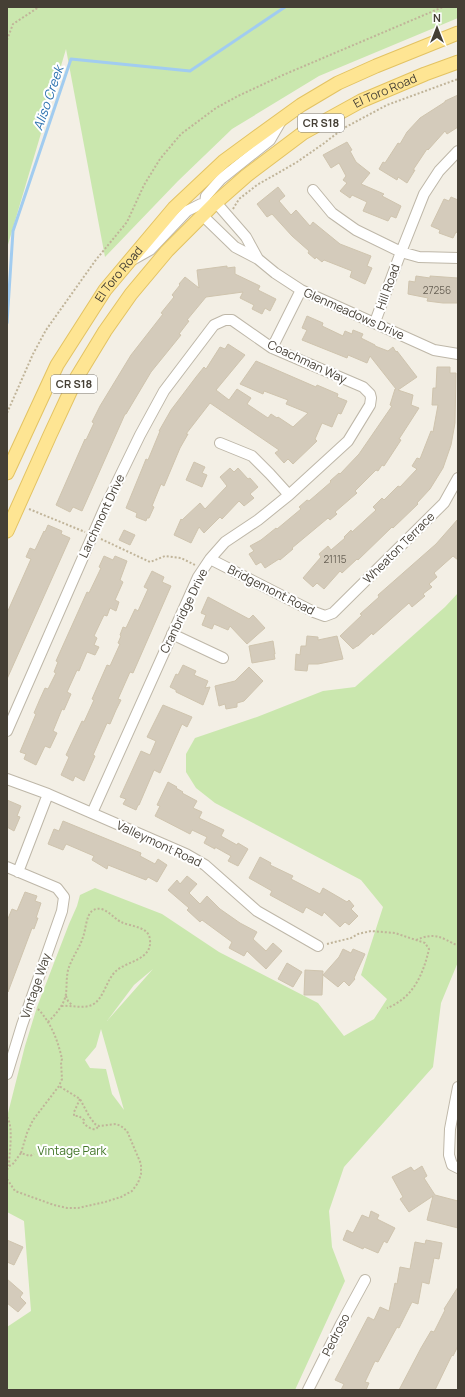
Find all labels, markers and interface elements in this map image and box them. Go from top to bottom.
north arrow [417,8,457,48]
text: N [433,10,441,25]
water label: Aliso Creek [29,61,68,133]
street label: El Toro Road [350,69,419,112]
road number: CR S18 [298,114,344,132]
street label: El Toro Road [90,242,146,305]
street label: Hill Road [371,262,404,312]
house number: 27256 [423,283,451,297]
street label: Glenmeadows Drive [301,284,407,343]
street label: Coachman Way [265,336,350,388]
road number: CR S18 [51,375,97,393]
street label: Larchmont Drive [75,471,128,560]
street label: Wheaton Terrace [359,508,438,587]
house number: 21115 [323,552,347,566]
street label: Bridgemont Road [225,560,318,619]
street label: Cranbridge Drive [156,566,211,656]
street label: Valleymont Road [114,816,205,871]
street label: Vintage Way [16,950,55,1021]
park label: Vintage Park [38,1142,107,1159]
street label: Pedroso [318,1310,354,1359]

